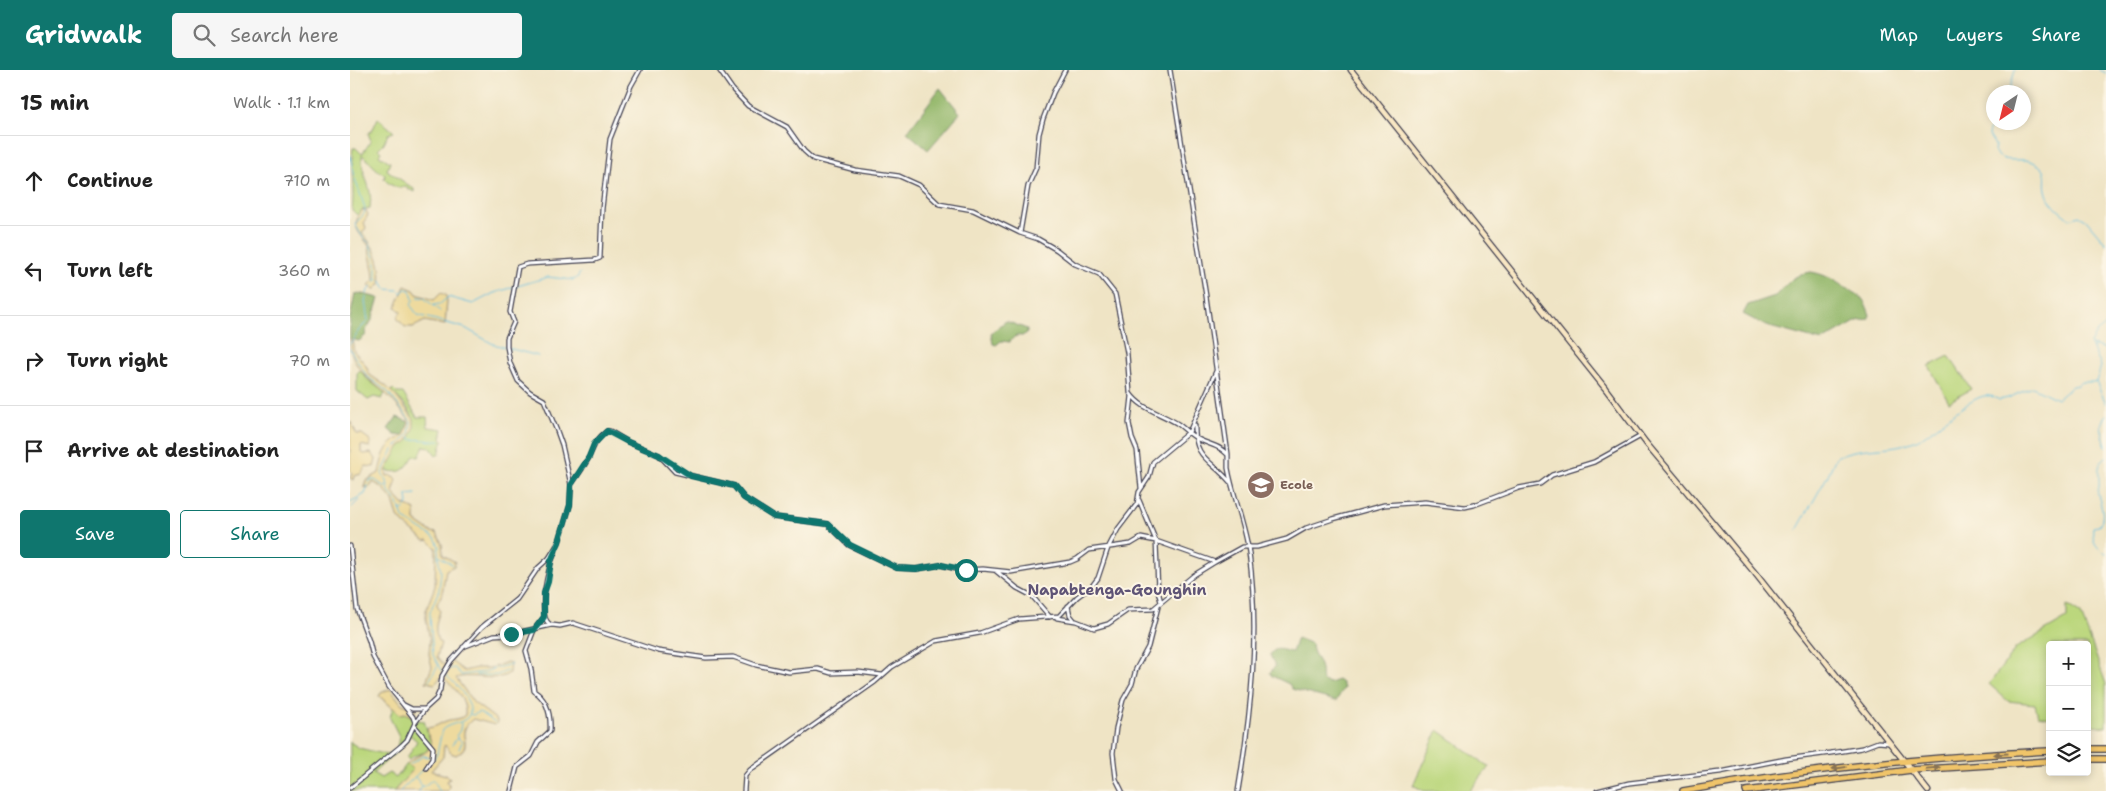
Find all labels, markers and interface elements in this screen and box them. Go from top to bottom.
search box [172,13,522,58]
text: Gridwalk [25,19,142,51]
icon: search [190,21,218,49]
text: Search here [230,23,339,48]
text: Map [1880,23,1918,47]
text: Layers [1946,23,2003,47]
text: Share [2031,23,2081,47]
north arrow [1986,85,2031,130]
text: 15 min [20,89,89,117]
text: Walk · 1.1 km [233,92,330,113]
icon: ahead [20,167,48,195]
text: Continue [67,168,153,193]
text: 710 m [283,170,330,191]
icon: left [20,257,48,285]
text: Turn left [67,258,153,283]
text: 360 m [278,260,330,281]
icon: right [20,347,48,375]
text: Turn right [67,348,168,373]
text: 70 m [289,350,330,371]
icon: arrive [20,437,48,465]
text: Arrive at destination [67,438,279,463]
school or university icon: Ecole [1246,470,1276,500]
place label: Ecole [1280,477,1313,493]
button: Save [20,510,170,558]
button: Share [180,510,330,558]
route start [955,559,978,582]
district label: Napabtenga-Gounghin [1028,580,1206,600]
route end [500,623,523,646]
map controls [2046,641,2091,776]
button: + [2046,641,2091,686]
button: − [2046,686,2091,731]
button: layers [2046,731,2091,776]
one-way arrow [1993,750,2009,758]
one-way arrow [1831,764,1847,772]
one-way arrow [1925,764,1941,772]

